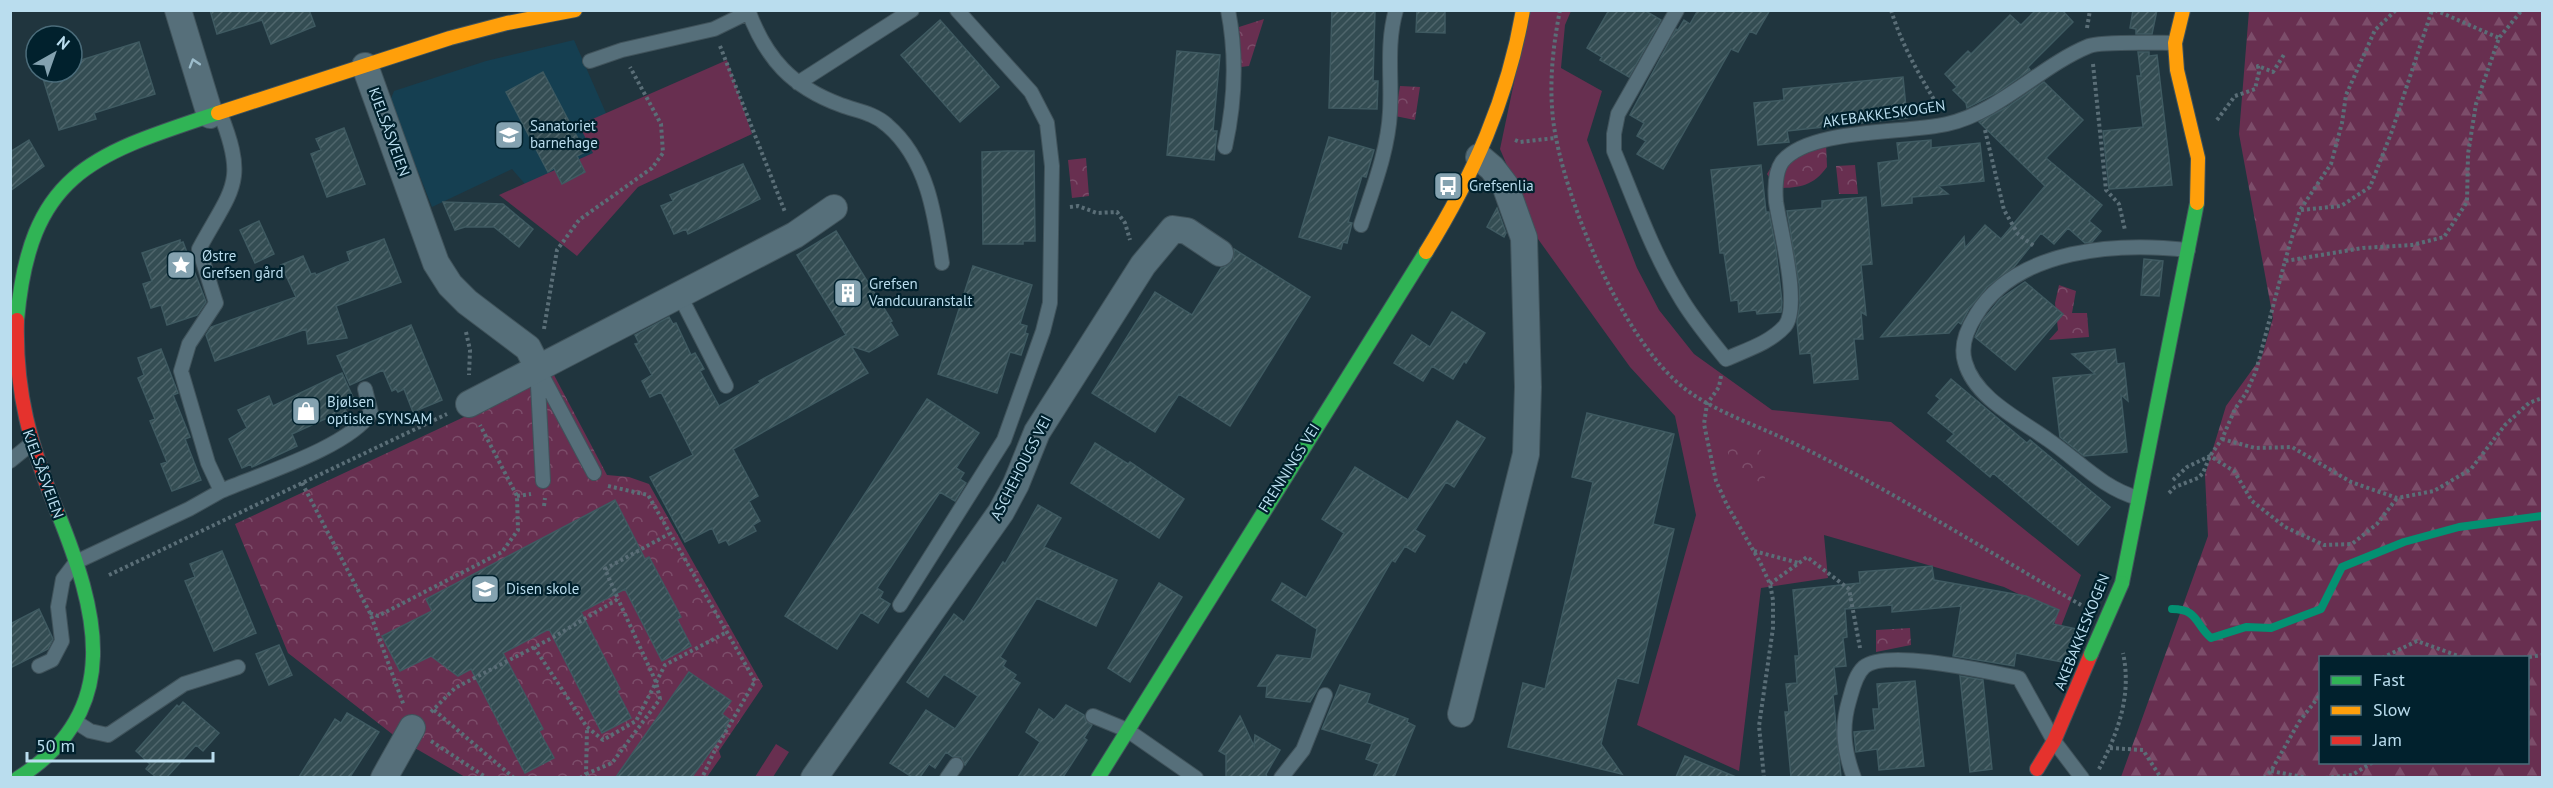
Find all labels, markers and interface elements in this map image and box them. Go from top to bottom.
north arrow [24,24,84,84]
text: N [53,31,74,54]
one-way arrow [189,58,201,69]
street label: KJELSÅSVEIEN [365,85,414,179]
street label: AKEBAKKESKOGEN [1821,95,1947,132]
place label: Sanatoriet barnehage [530,116,598,152]
school or university icon: Sanatoriet barnehage [493,119,525,151]
bus stop icon: Grefsenlia [1432,170,1464,202]
place label: Grefsenlia [1469,176,1534,195]
place label: Østre Grefsen gård [202,246,284,282]
place icon: Østre Grefsen gård [165,249,197,281]
place label: Grefsen Vandcuuranstalt [868,274,972,310]
building icon: Grefsen Vandcuuranstalt [832,277,864,309]
place label: Bjølsen optiske SYNSAM [327,392,432,428]
shop icon: Bjølsen optiske SYNSAM [290,395,322,427]
street label: ASCHEHOUGS VEI [986,412,1055,523]
street label: FRENNINGS VEI [1254,420,1323,516]
street label: KJELSÅSVEIEN [19,427,68,521]
street label: AKEBAKKESKOGEN [2050,571,2114,693]
school or university icon: Disen skole [469,573,501,605]
place label: Disen skole [506,579,579,598]
legend [2319,656,2529,764]
text: Fast [2373,668,2405,691]
text: Slow [2373,698,2411,721]
scale bar [27,725,213,763]
text: Jam [2372,728,2402,751]
text: 50 m [36,734,75,757]

